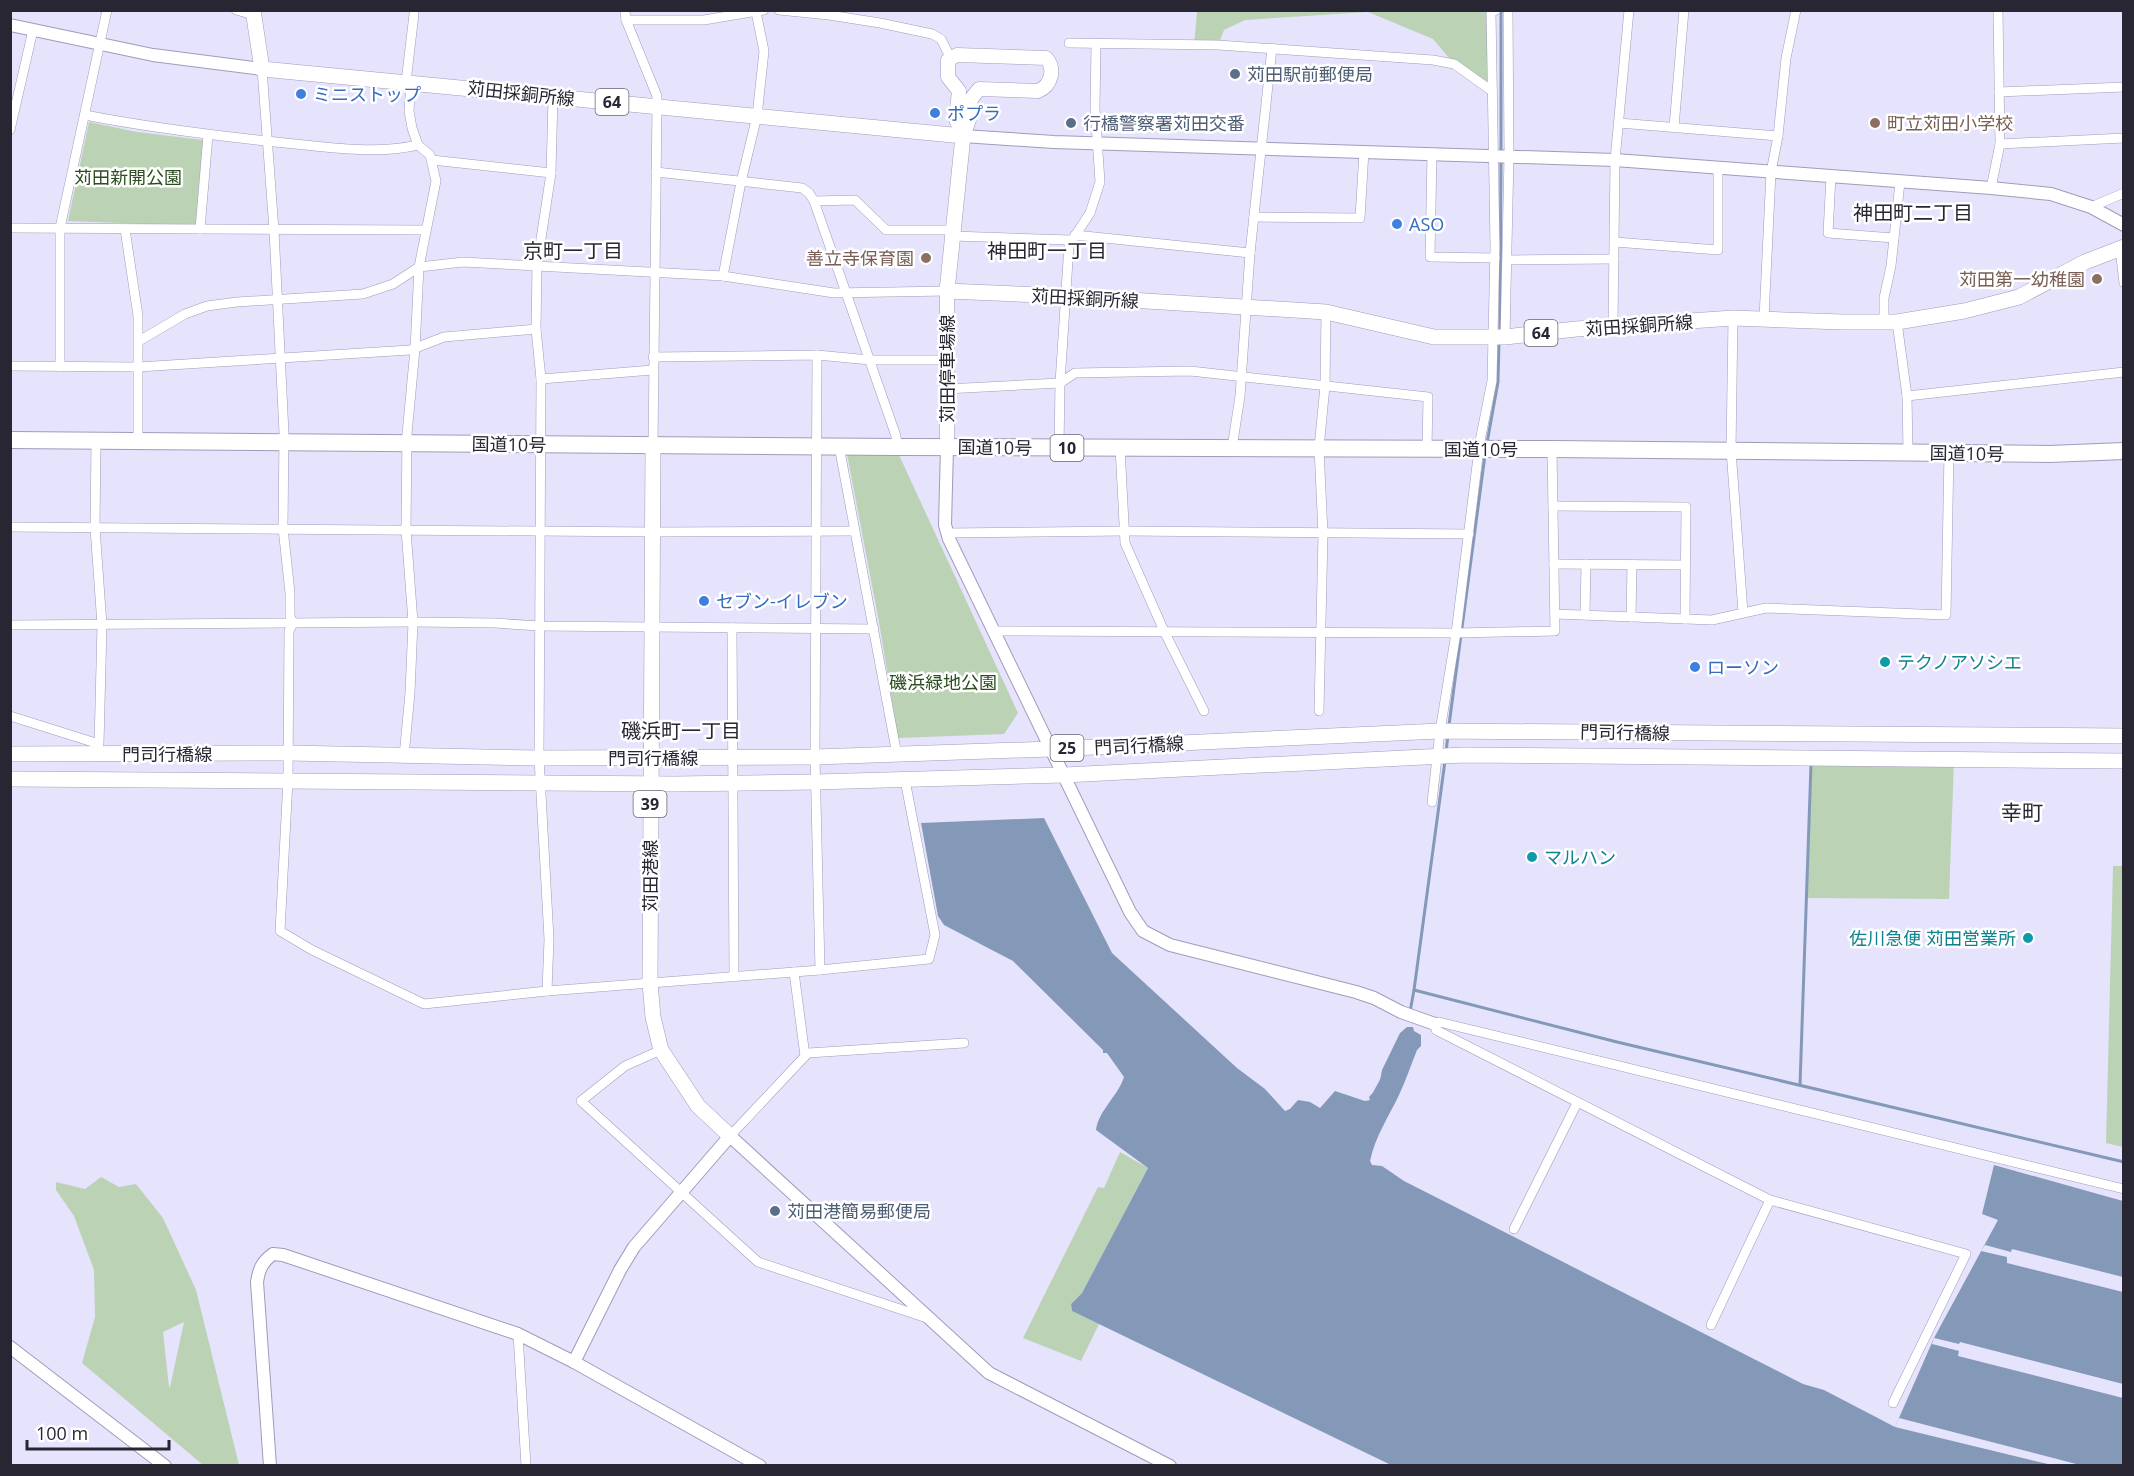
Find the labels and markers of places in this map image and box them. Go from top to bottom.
place label: 苅田駅前郵便局 [1247,62,1373,86]
marker: 苅田駅前郵便局 [1228,67,1242,81]
place label: ミニストップ [313,82,421,106]
marker: ミニストップ [294,87,308,101]
place label: ポプラ [947,101,1001,125]
marker: ポプラ [928,106,942,120]
place label: 行橋警察署苅田交番 [1083,111,1245,135]
place label: 町立苅田小学校 [1887,111,2013,135]
marker: 行橋警察署苅田交番 [1064,116,1078,130]
marker: 町立苅田小学校 [1868,116,1882,130]
place label: ASO [1409,212,1444,236]
marker: ASO [1390,217,1404,231]
place label: 善立寺保育園 [806,246,914,270]
marker: 善立寺保育園 [919,251,933,265]
place label: 苅田第一幼稚園 [1959,267,2085,291]
marker: 苅田第一幼稚園 [2090,272,2104,286]
place label: セブン-イレブン [716,589,848,613]
marker: セブン-イレブン [697,594,711,608]
place label: テクノアソシエ [1897,650,2022,674]
place label: ローソン [1707,655,1779,679]
marker: テクノアソシエ [1878,655,1892,669]
marker: ローソン [1688,660,1702,674]
place label: マルハン [1544,845,1616,869]
marker: マルハン [1525,850,1539,864]
place label: 佐川急便 苅田営業所 [1849,926,2016,950]
marker: 佐川急便 苅田営業所 [2021,931,2035,945]
place label: 苅田港簡易郵便局 [787,1199,931,1223]
marker: 苅田港簡易郵便局 [768,1204,782,1218]

